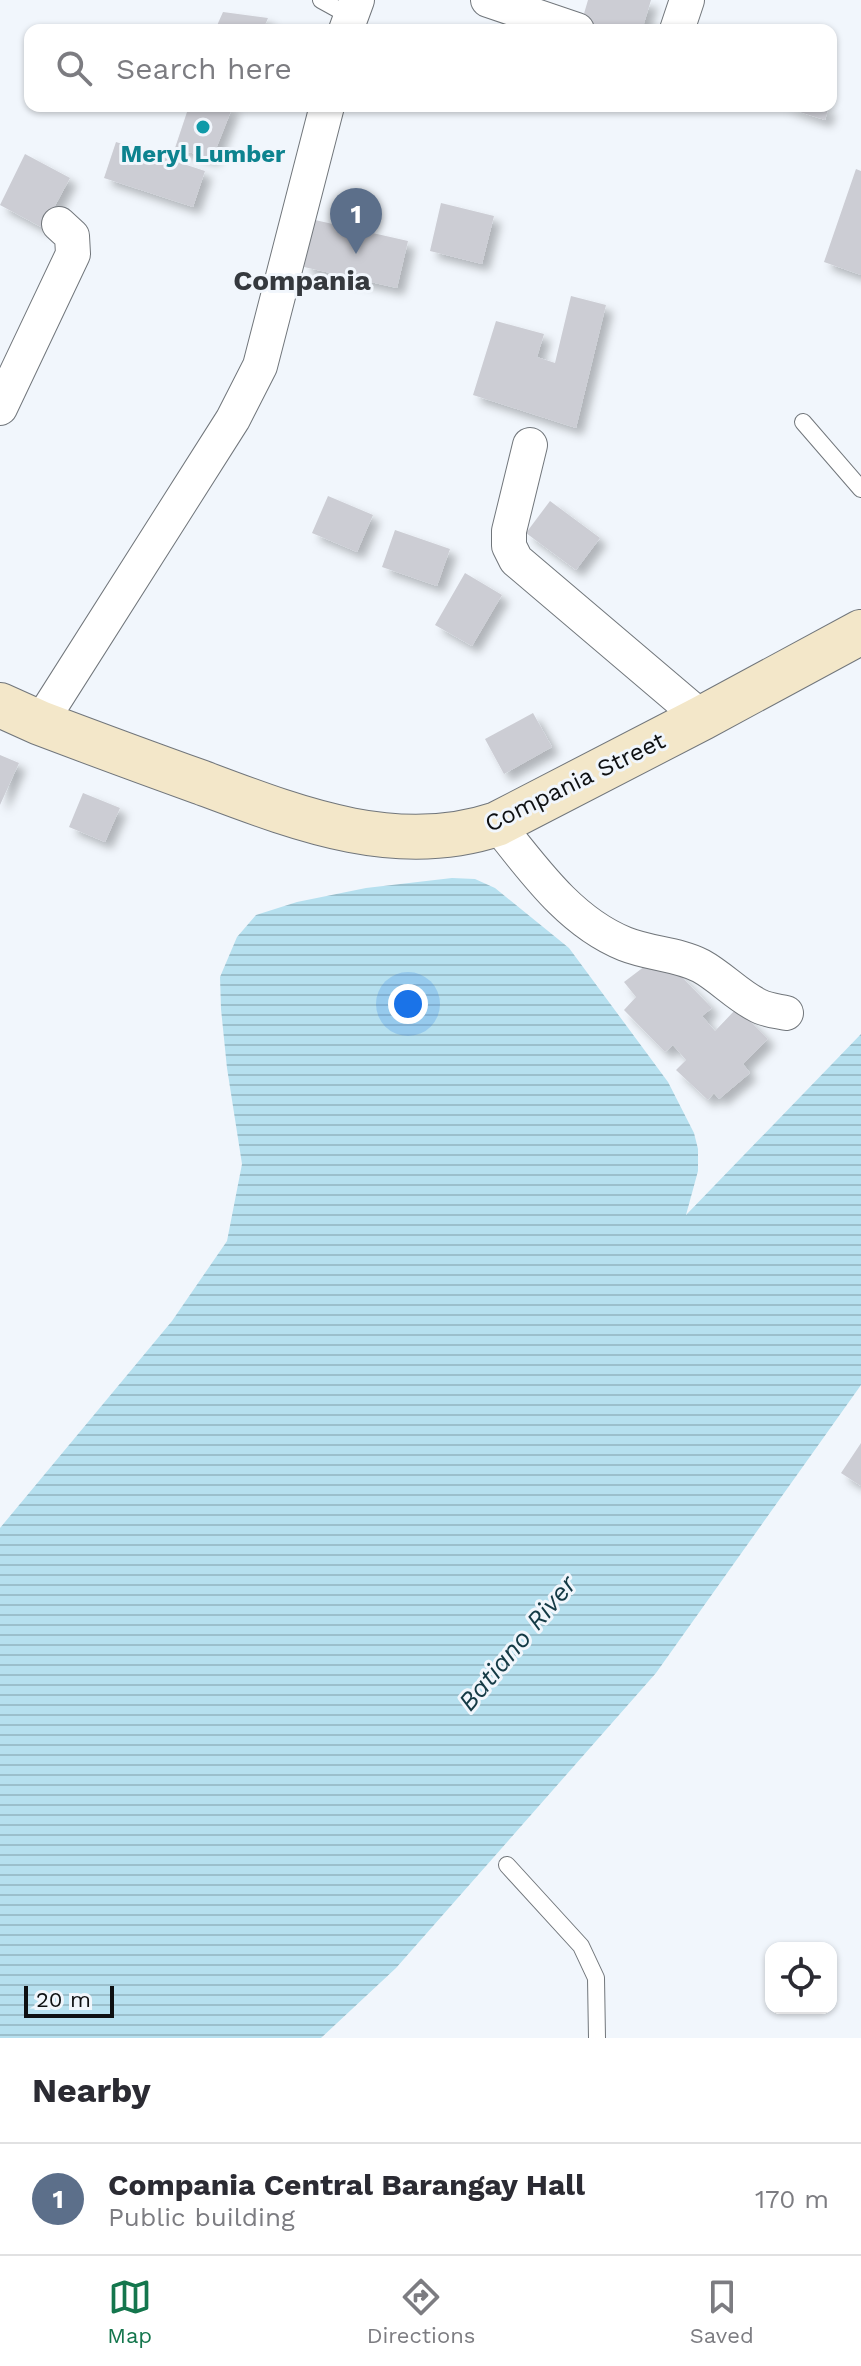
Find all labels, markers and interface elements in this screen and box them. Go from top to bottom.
search box [24,24,837,112]
icon: search [52,46,96,90]
text: Search here [116,51,292,86]
marker: Meryl Lumber [194,118,212,136]
place label: Meryl Lumber [121,140,286,168]
pin: 1 [330,188,382,254]
district label: Compania [233,264,372,297]
street label: Compania Street [480,726,670,838]
your location [388,984,428,1024]
water label: Batiano River [452,1569,583,1717]
map controls [765,1942,837,2014]
button: locate [765,1942,837,2014]
scale bar [24,1982,114,2018]
text: 20 m [36,1987,91,2012]
text: Nearby [32,2070,151,2110]
text: Compania Central Barangay Hall [108,2167,585,2202]
text: 1 [52,2184,64,2214]
text: 170 m [755,2184,829,2214]
text: Public building [108,2202,295,2232]
tab: Map [107,2275,152,2348]
tab: Directions [367,2275,475,2348]
tab: Saved [690,2275,754,2348]

